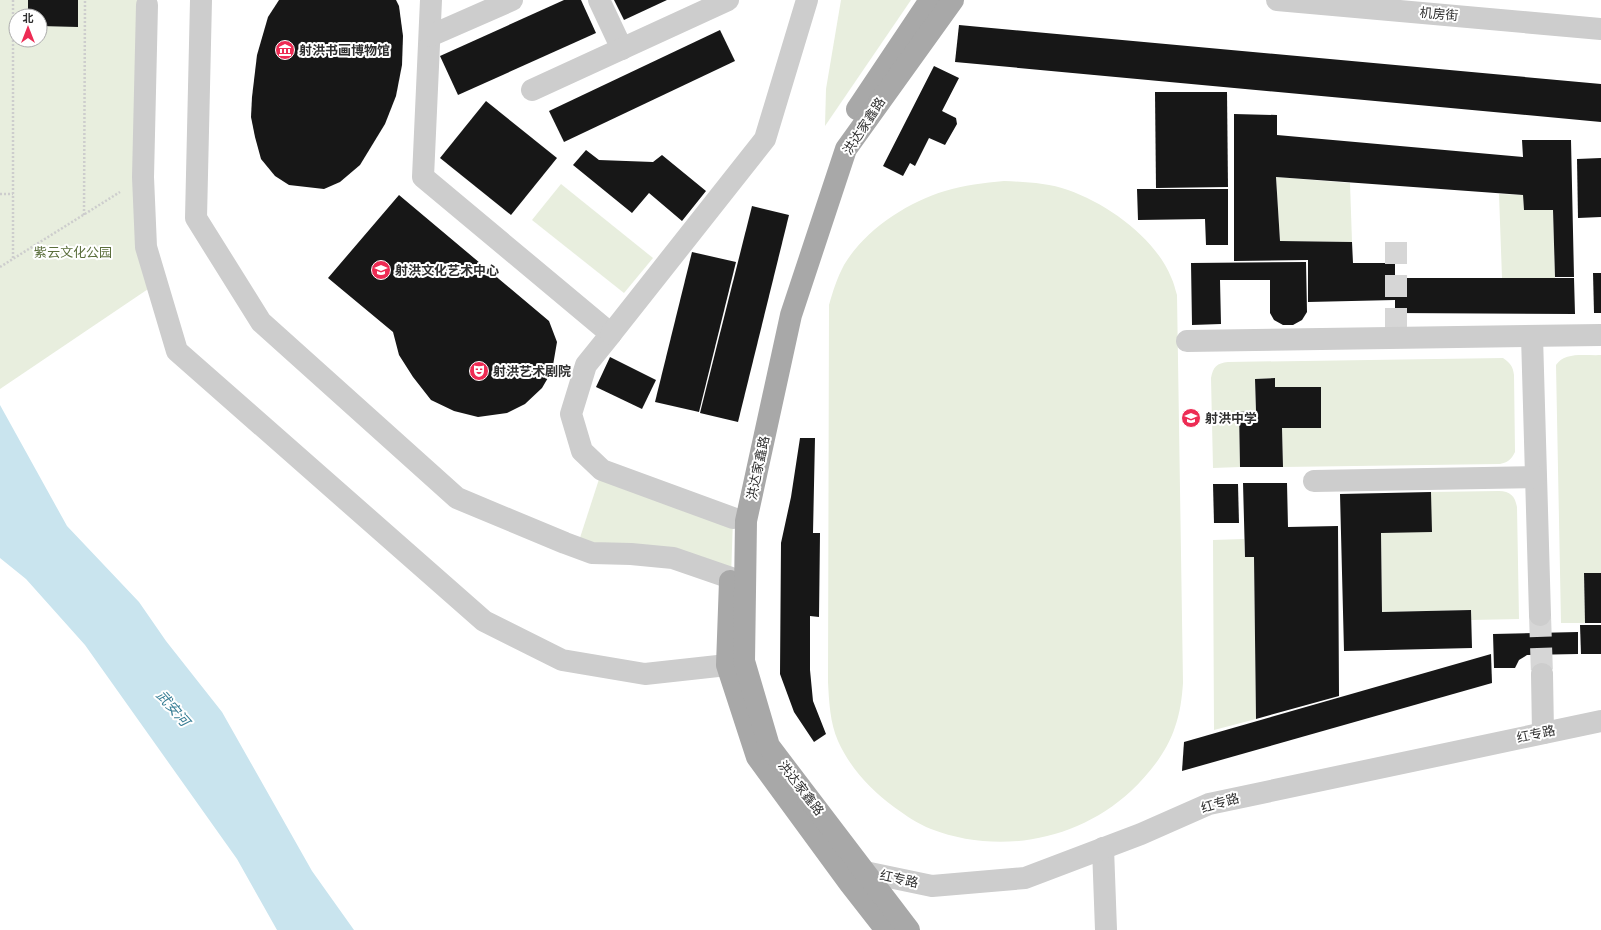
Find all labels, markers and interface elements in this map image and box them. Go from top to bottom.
street label: 机房街 [1419,4,1459,24]
north arrow [8,8,48,48]
text: 北 [23,11,34,25]
museum icon: 射洪书画博物馆 [274,39,296,61]
place label: 射洪书画博物馆 [299,42,390,59]
street label: 洪达家鑫路 [839,94,889,158]
park label: 紫云文化公园 [34,244,112,261]
school or university icon: 射洪文化艺术中心 [370,259,392,281]
place label: 射洪文化艺术中心 [395,262,499,279]
theatre icon: 射洪艺术剧院 [468,360,490,382]
place label: 射洪艺术剧院 [493,363,571,380]
school or university icon: 射洪中学 [1180,407,1202,429]
place label: 射洪中学 [1205,410,1257,427]
street label: 洪达家鑫路 [743,434,773,502]
water label: 武安河 [152,686,196,732]
street label: 红专路 [1515,722,1557,746]
street label: 洪达家鑫路 [774,757,828,819]
street label: 红专路 [1199,789,1241,817]
street label: 红专路 [878,867,920,891]

